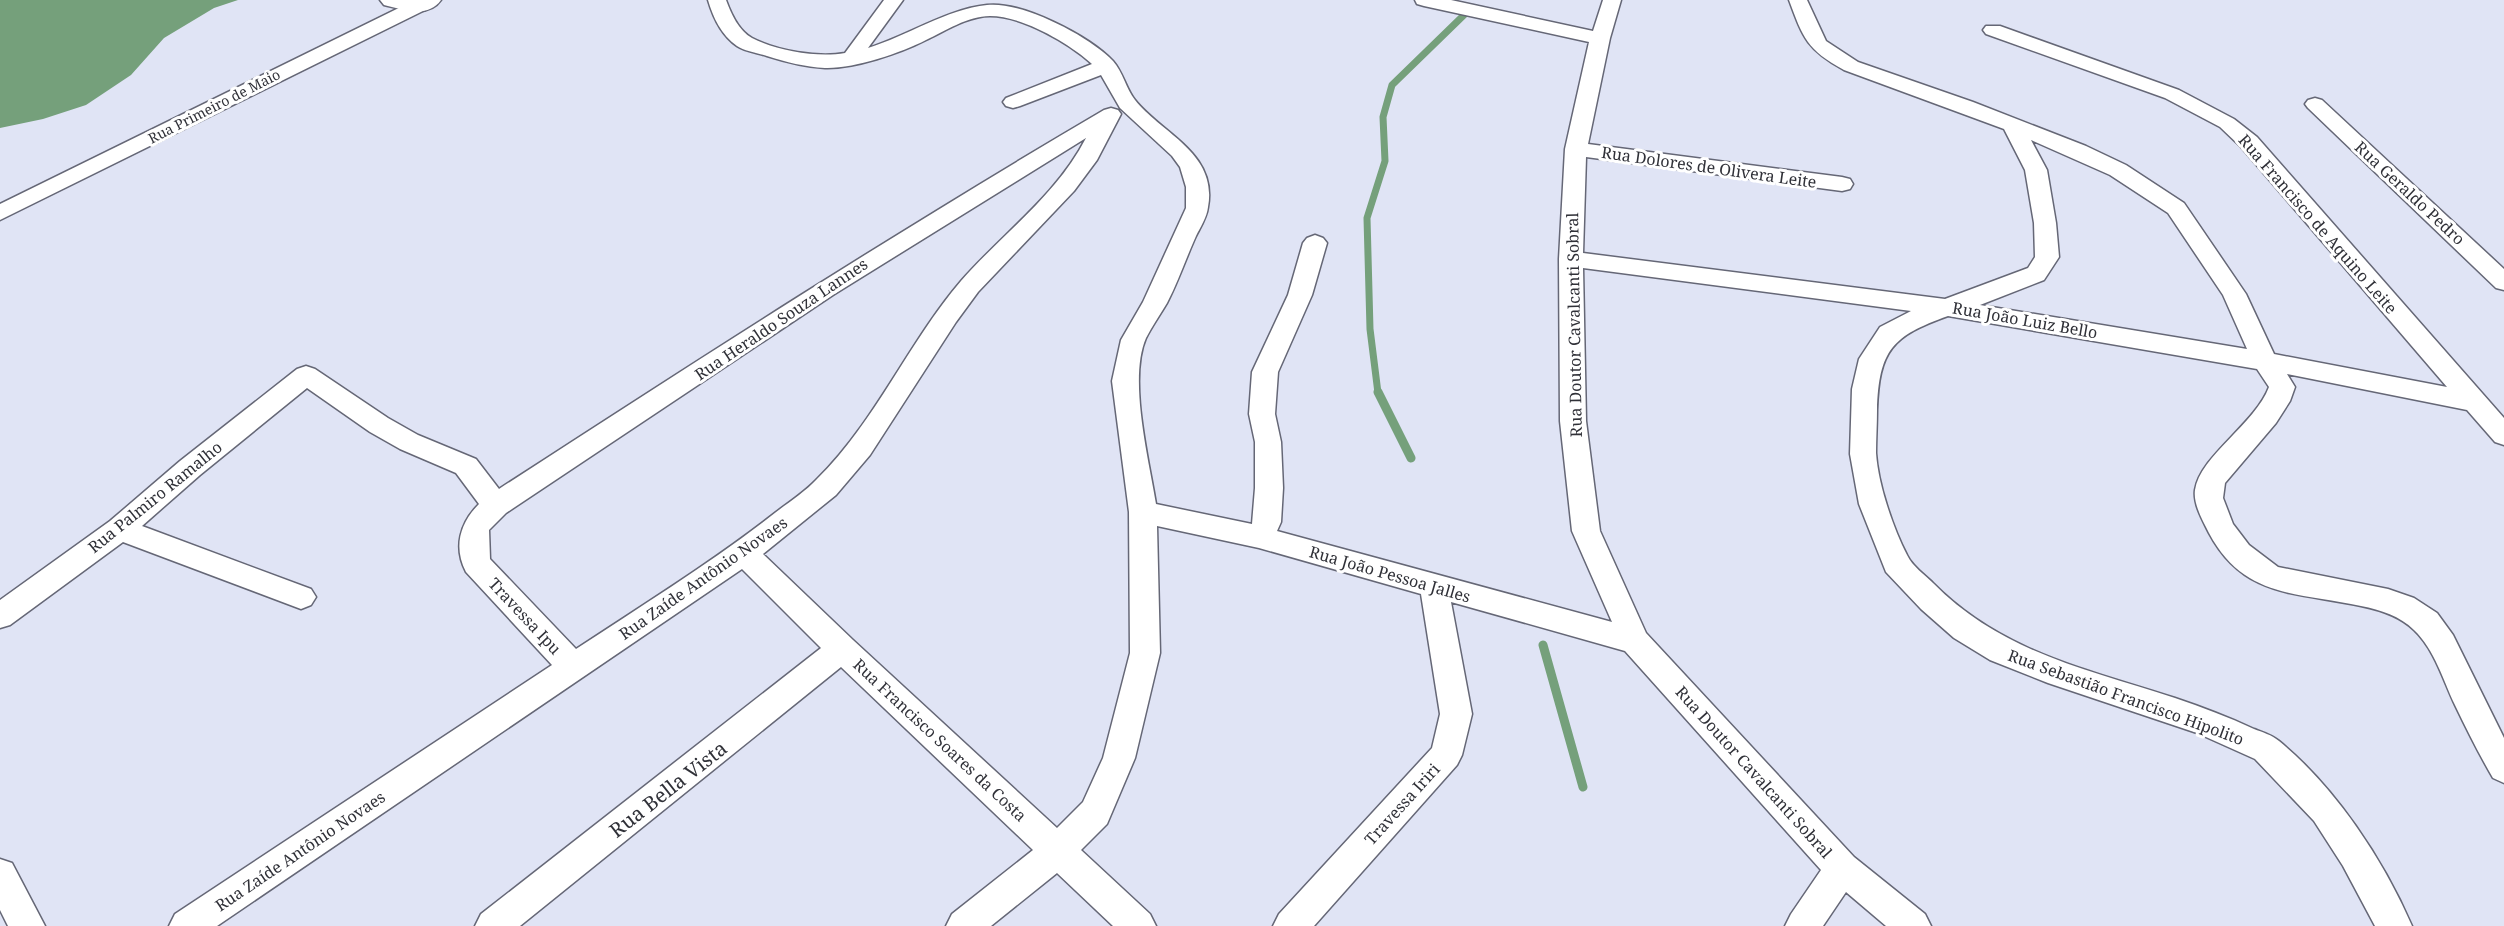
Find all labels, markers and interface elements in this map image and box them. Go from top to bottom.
street label: Rua Primeiro de Maio [145,64,283,148]
street label: Rua Francisco de Aquino Leite [2234,129,2402,319]
street label: Rua Geraldo Pedro [2350,136,2470,250]
street label: Rua Dolores de Olivera Leite [1600,141,1818,193]
street label: Rua Doutor Cavalcanti Sobral [1561,213,1587,437]
street label: Rua Heraldo Souza Lannes [690,253,872,385]
street label: Rua João Luiz Bello [1951,296,2099,344]
street label: Rua Palmiro Ramalho [83,436,227,558]
street label: Rua Zaíde Antônio Novaes [614,511,792,645]
street label: Rua João Pessoa Jalles [1307,540,1473,608]
street label: Travessa Ipu [484,573,566,659]
street label: Rua Sebastião Francisco Hipolito [2005,644,2247,750]
street label: Rua Francisco Soares da Costa [849,654,1031,826]
street label: Rua Doutor Cavalcanti Sobral [1671,681,1837,863]
street label: Rua Bella Vista [604,735,732,843]
street label: Travessa Iriri [1359,759,1445,849]
street label: Rua Zaíde Antônio Novaes [211,786,389,916]

